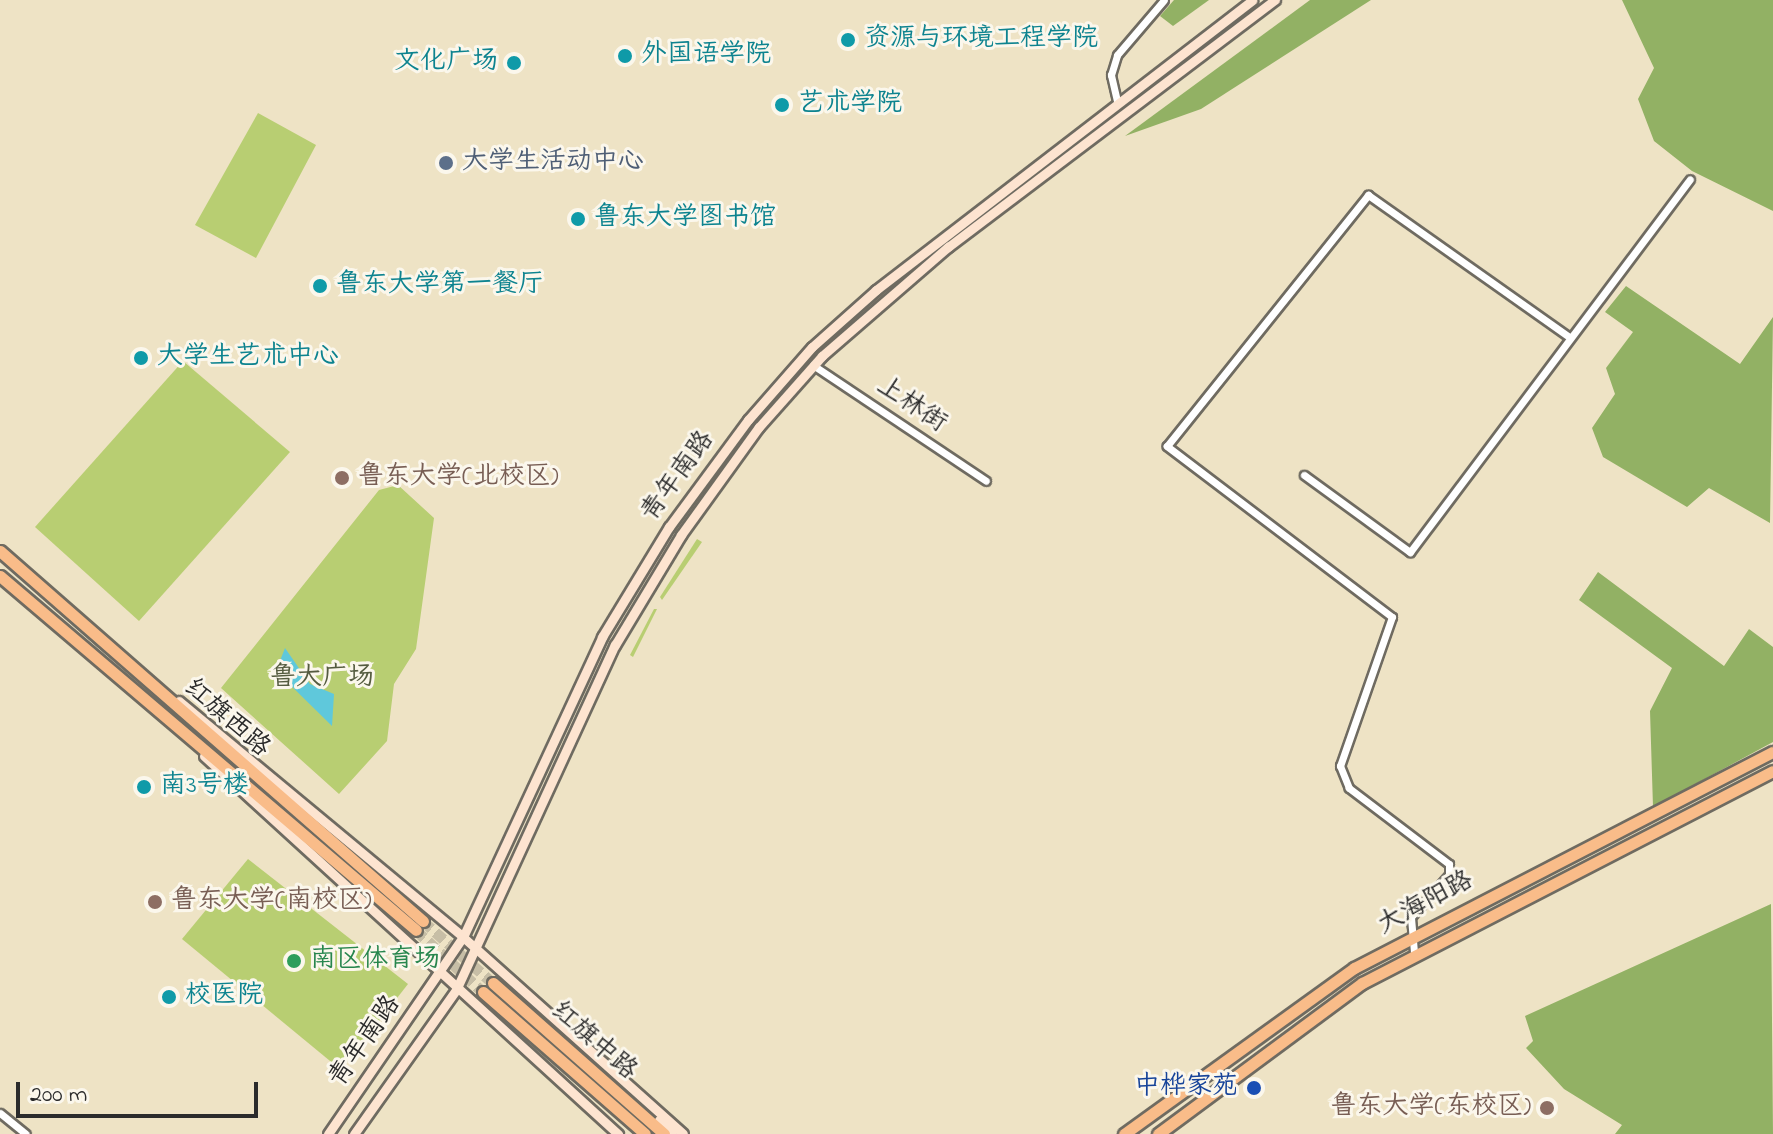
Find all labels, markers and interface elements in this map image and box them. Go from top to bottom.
place label: 资源与环境工程学院 [864,24,1098,56]
marker: 资源与环境工程学院 [839,31,857,49]
place label: 外国语学院 [641,40,771,72]
place label: 文化广场 [394,47,498,79]
marker: 外国语学院 [616,47,634,65]
marker: 文化广场 [505,54,523,72]
place label: 艺术学院 [798,89,902,121]
marker: 艺术学院 [773,96,791,114]
place label: 大学生活动中心 [462,147,644,179]
marker: 大学生活动中心 [437,154,455,172]
place label: 鲁东大学图书馆 [594,203,776,235]
marker: 鲁东大学图书馆 [569,210,587,228]
place label: 鲁东大学第一餐厅 [336,270,544,302]
marker: 鲁东大学第一餐厅 [311,277,329,295]
place label: 大学生艺术中心 [157,342,339,374]
marker: 大学生艺术中心 [132,349,150,367]
street label: 上林街 [870,371,952,441]
street label: 青年南路 [636,426,722,528]
place label: 鲁东大学(北校区) [358,462,559,494]
marker: 鲁东大学(北校区) [333,469,351,487]
park label: 鲁大广场 [270,663,374,695]
street label: 红旗西路 [177,673,275,765]
place label: 南3号楼 [160,771,249,803]
marker: 南3号楼 [135,778,153,796]
street label: 大海阳路 [1373,866,1479,942]
place label: 鲁东大学(南校区) [171,886,372,918]
marker: 鲁东大学(南校区) [146,893,164,911]
place label: 南区体育场 [310,945,440,977]
marker: 南区体育场 [285,952,303,970]
place label: 校医院 [185,981,263,1013]
marker: 校医院 [160,988,178,1006]
street label: 青年南路 [323,990,409,1094]
street label: 红旗中路 [544,996,642,1088]
scale bar [20,1066,262,1116]
place label: 中桦家苑 [1134,1072,1238,1104]
text: 200 m [30,1078,87,1113]
marker: 中桦家苑 [1245,1079,1263,1097]
place label: 鲁东大学(东校区) [1330,1092,1531,1124]
marker: 鲁东大学(东校区) [1538,1099,1556,1117]

